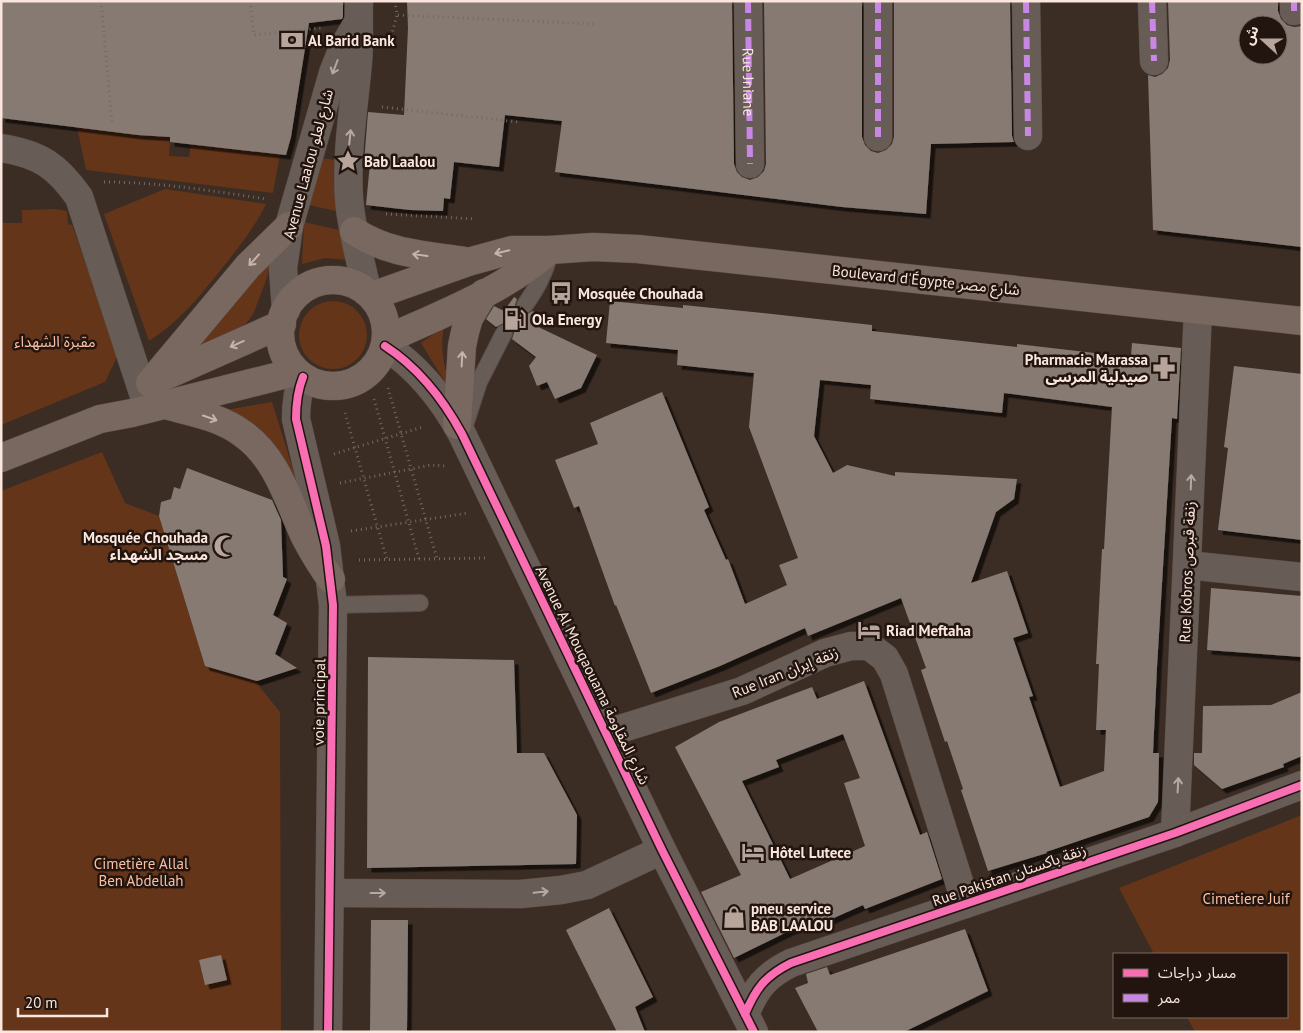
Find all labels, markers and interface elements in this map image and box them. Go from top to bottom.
north arrow [1238,15,1288,65]
text: ش [1239,23,1263,48]
bank icon: Al Barid Bank [279,27,305,53]
place label: Al Barid Bank [308,31,395,50]
street label: Rue Jniane [739,48,759,116]
one-way arrow [330,59,339,75]
street label: Avenue Laalou شارع لعلو [279,87,340,242]
one-way arrow [346,129,355,145]
place icon: Bab Laalou [335,148,361,174]
place label: Bab Laalou [364,152,435,171]
one-way arrow [494,248,510,257]
one-way arrow [413,249,429,259]
one-way arrow [248,253,260,266]
street label: Boulevard d'Égypte شارع مصر [831,261,1021,302]
bus stop icon: Mosquée Chouhada [548,280,574,306]
place label: Mosquée Chouhada [578,284,703,303]
fuel station icon: Ola Energy [502,306,528,332]
place label: Ola Energy [532,310,603,329]
park label: مقبرة الشهداء [14,332,96,351]
one-way arrow [230,340,245,350]
place label: Pharmacie Marassa صيدلية المرسى [1025,350,1148,386]
one-way arrow [457,351,466,367]
pharmacy icon: Pharmacie Marassa صيدلية المرسى [1151,355,1177,381]
one-way arrow [202,414,218,423]
one-way arrow [1186,475,1196,491]
street label: Rue Kobros زنقة قبرص [1175,501,1199,643]
place label: Mosquée Chouhada مسجد الشهداء [83,528,208,564]
mosque icon: Mosquée Chouhada مسجد الشهداء [212,533,238,559]
street label: Avenue Al Mouqaouama شارع المقاومة [529,562,655,789]
hotel icon: Riad Meftaha [856,617,882,643]
place label: Riad Meftaha [886,621,971,640]
street label: Rue Iran زنقة إيران [729,642,841,703]
street label: voie principal [309,658,329,746]
one-way arrow [1173,777,1182,793]
hotel icon: Hôtel Lutece [740,839,766,865]
street label: Rue Pakistan زنقة باكستان [930,840,1088,910]
place label: Hôtel Lutece [770,843,852,862]
park label: Cimetière Allal Ben Abdellah [94,854,189,890]
one-way arrow [533,887,549,897]
one-way arrow [370,888,386,898]
park label: Cimetiere Juif [1202,889,1291,908]
place label: pneu service BAB LAALOU [751,899,833,935]
shop icon: pneu service BAB LAALOU [721,904,747,930]
legend [1113,953,1288,1018]
text: مسار دراجات [1158,963,1236,982]
scale bar [18,986,106,1018]
text: ممر [1157,988,1181,1007]
text: 20 m [25,993,58,1012]

